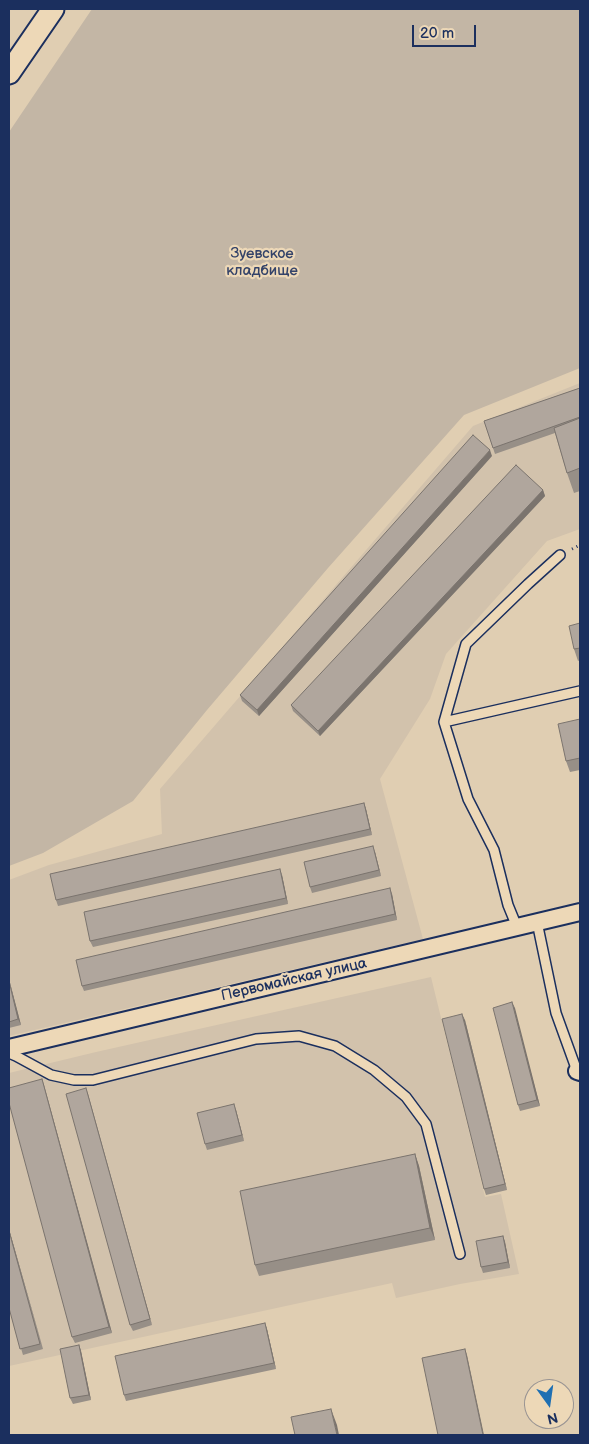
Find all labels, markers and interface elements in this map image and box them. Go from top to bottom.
scale bar [414,15,478,47]
text: 20 m [420,24,454,43]
park label: Зуевское кладбище [226,245,298,280]
street label: Первомайская улица [219,954,369,1006]
north arrow [524,1379,574,1429]
text: N [545,1409,560,1428]

